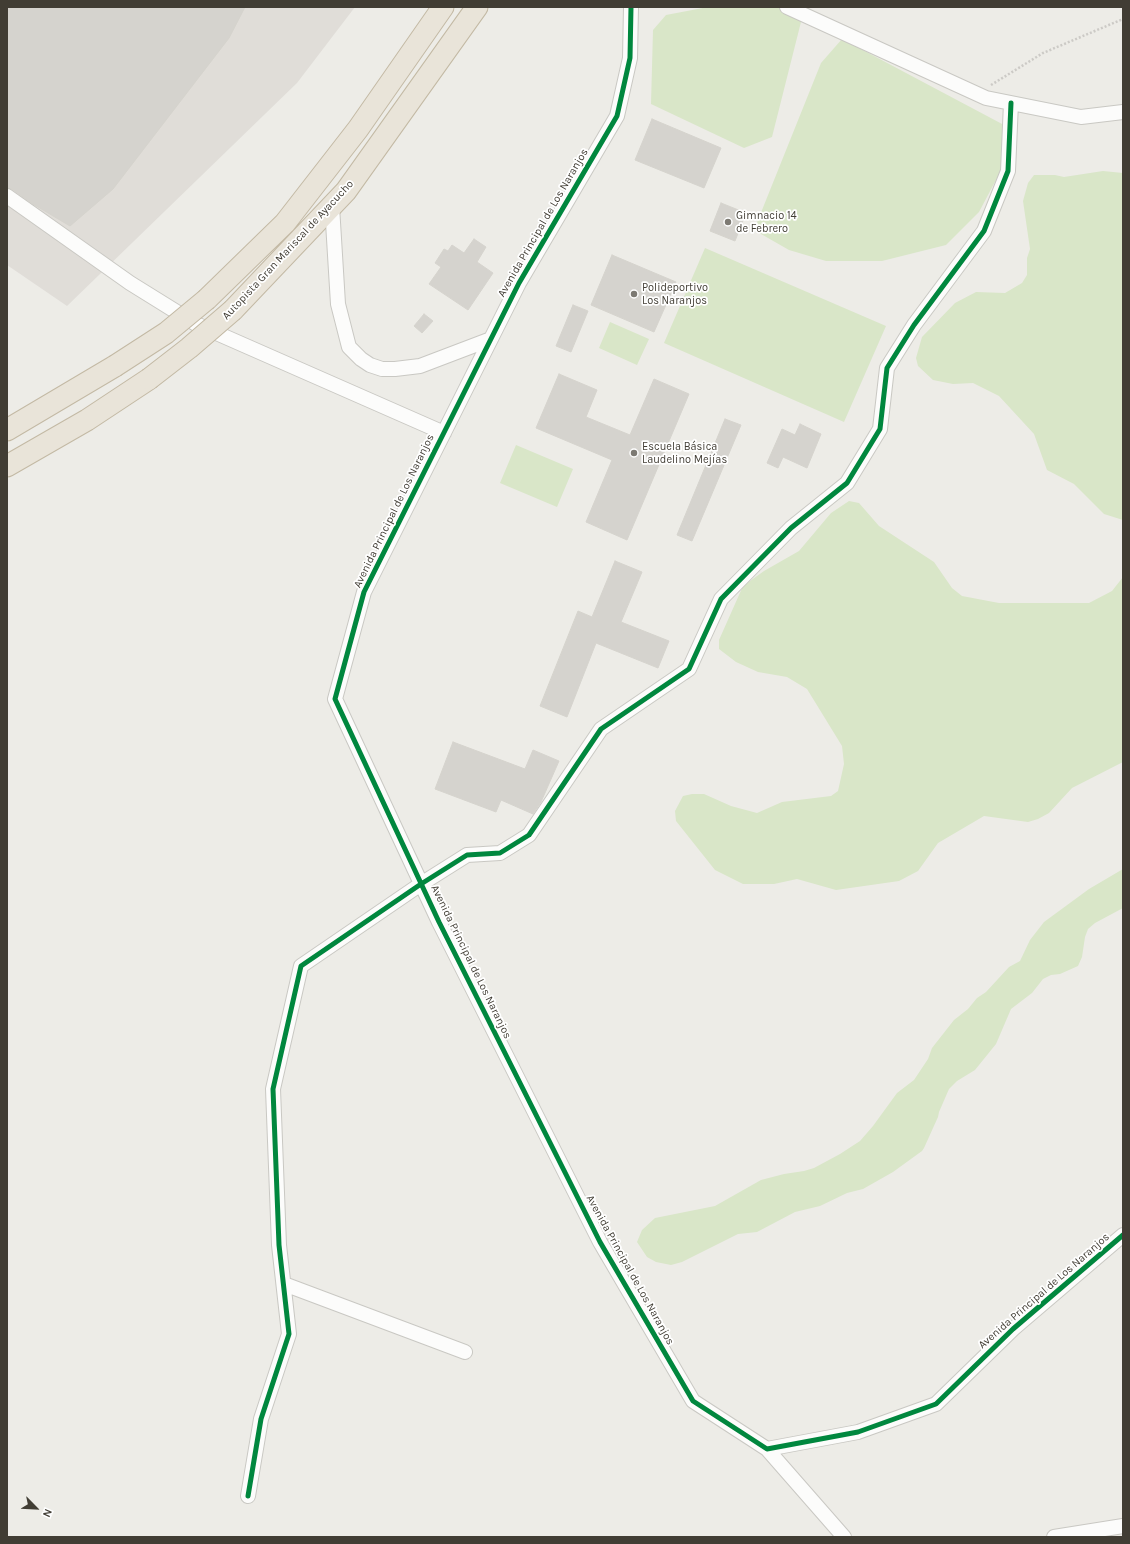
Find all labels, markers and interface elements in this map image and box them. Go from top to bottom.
street label: Avenida Principal de Los Naranjos [495,146,591,300]
street label: Autopista Gran Mariscal de Ayacucho [220,177,356,323]
place label: Gimnacio 14 de Febrero [736,209,797,235]
marker: Gimnacio 14 de Febrero [723,217,733,227]
place label: Polideportivo Los Naranjos [642,281,708,307]
marker: Polideportivo Los Naranjos [629,289,639,299]
street label: Avenida Principal de Los Naranjos [351,432,437,590]
place label: Escuela Básica Laudelino Mejías [642,440,727,466]
marker: Escuela Básica Laudelino Mejías [629,448,639,458]
street label: Avenida Principal de Los Naranjos [428,883,514,1041]
street label: Avenida Principal de Los Naranjos [583,1193,677,1347]
street label: Avenida Principal de Los Naranjos [976,1230,1112,1352]
north arrow [16,1488,56,1528]
text: N [40,1507,55,1519]

